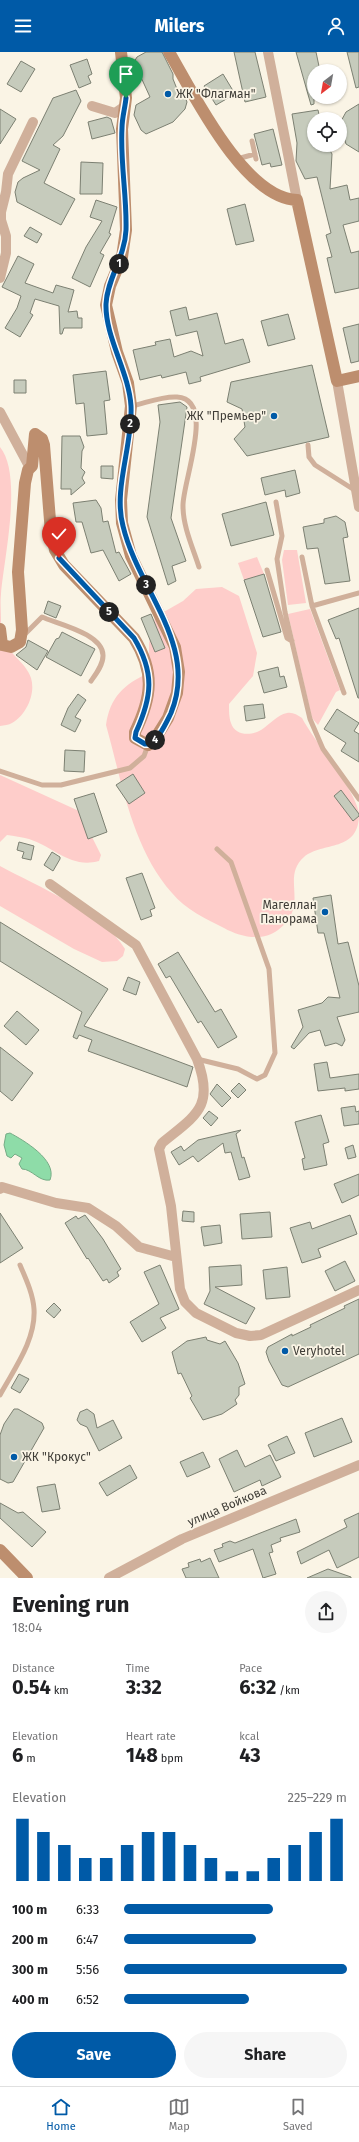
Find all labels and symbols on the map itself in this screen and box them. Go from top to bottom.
pin [109,57,143,98]
north arrow [307,64,347,104]
place label: ЖК "Флагман" [176,87,256,101]
marker: ЖК "Флагман" [163,89,173,99]
pin: 1 [109,254,129,274]
place label: ЖК "Премьер" [187,409,266,423]
marker: ЖК "Премьер" [269,411,279,421]
pin: 2 [120,414,140,434]
pin [42,517,76,558]
pin: 3 [136,575,156,595]
pin: 5 [99,602,119,622]
pin: 4 [145,730,165,750]
place label: Магеллан Панорама [260,898,317,926]
marker: Магеллан Панорама [320,907,330,917]
place label: Veryhotel [293,1344,345,1358]
marker: Veryhotel [280,1346,290,1356]
place label: ЖК "Крокус" [22,1450,91,1464]
marker: ЖК "Крокус" [9,1452,19,1462]
street label: улица Войкова [185,1483,269,1529]

